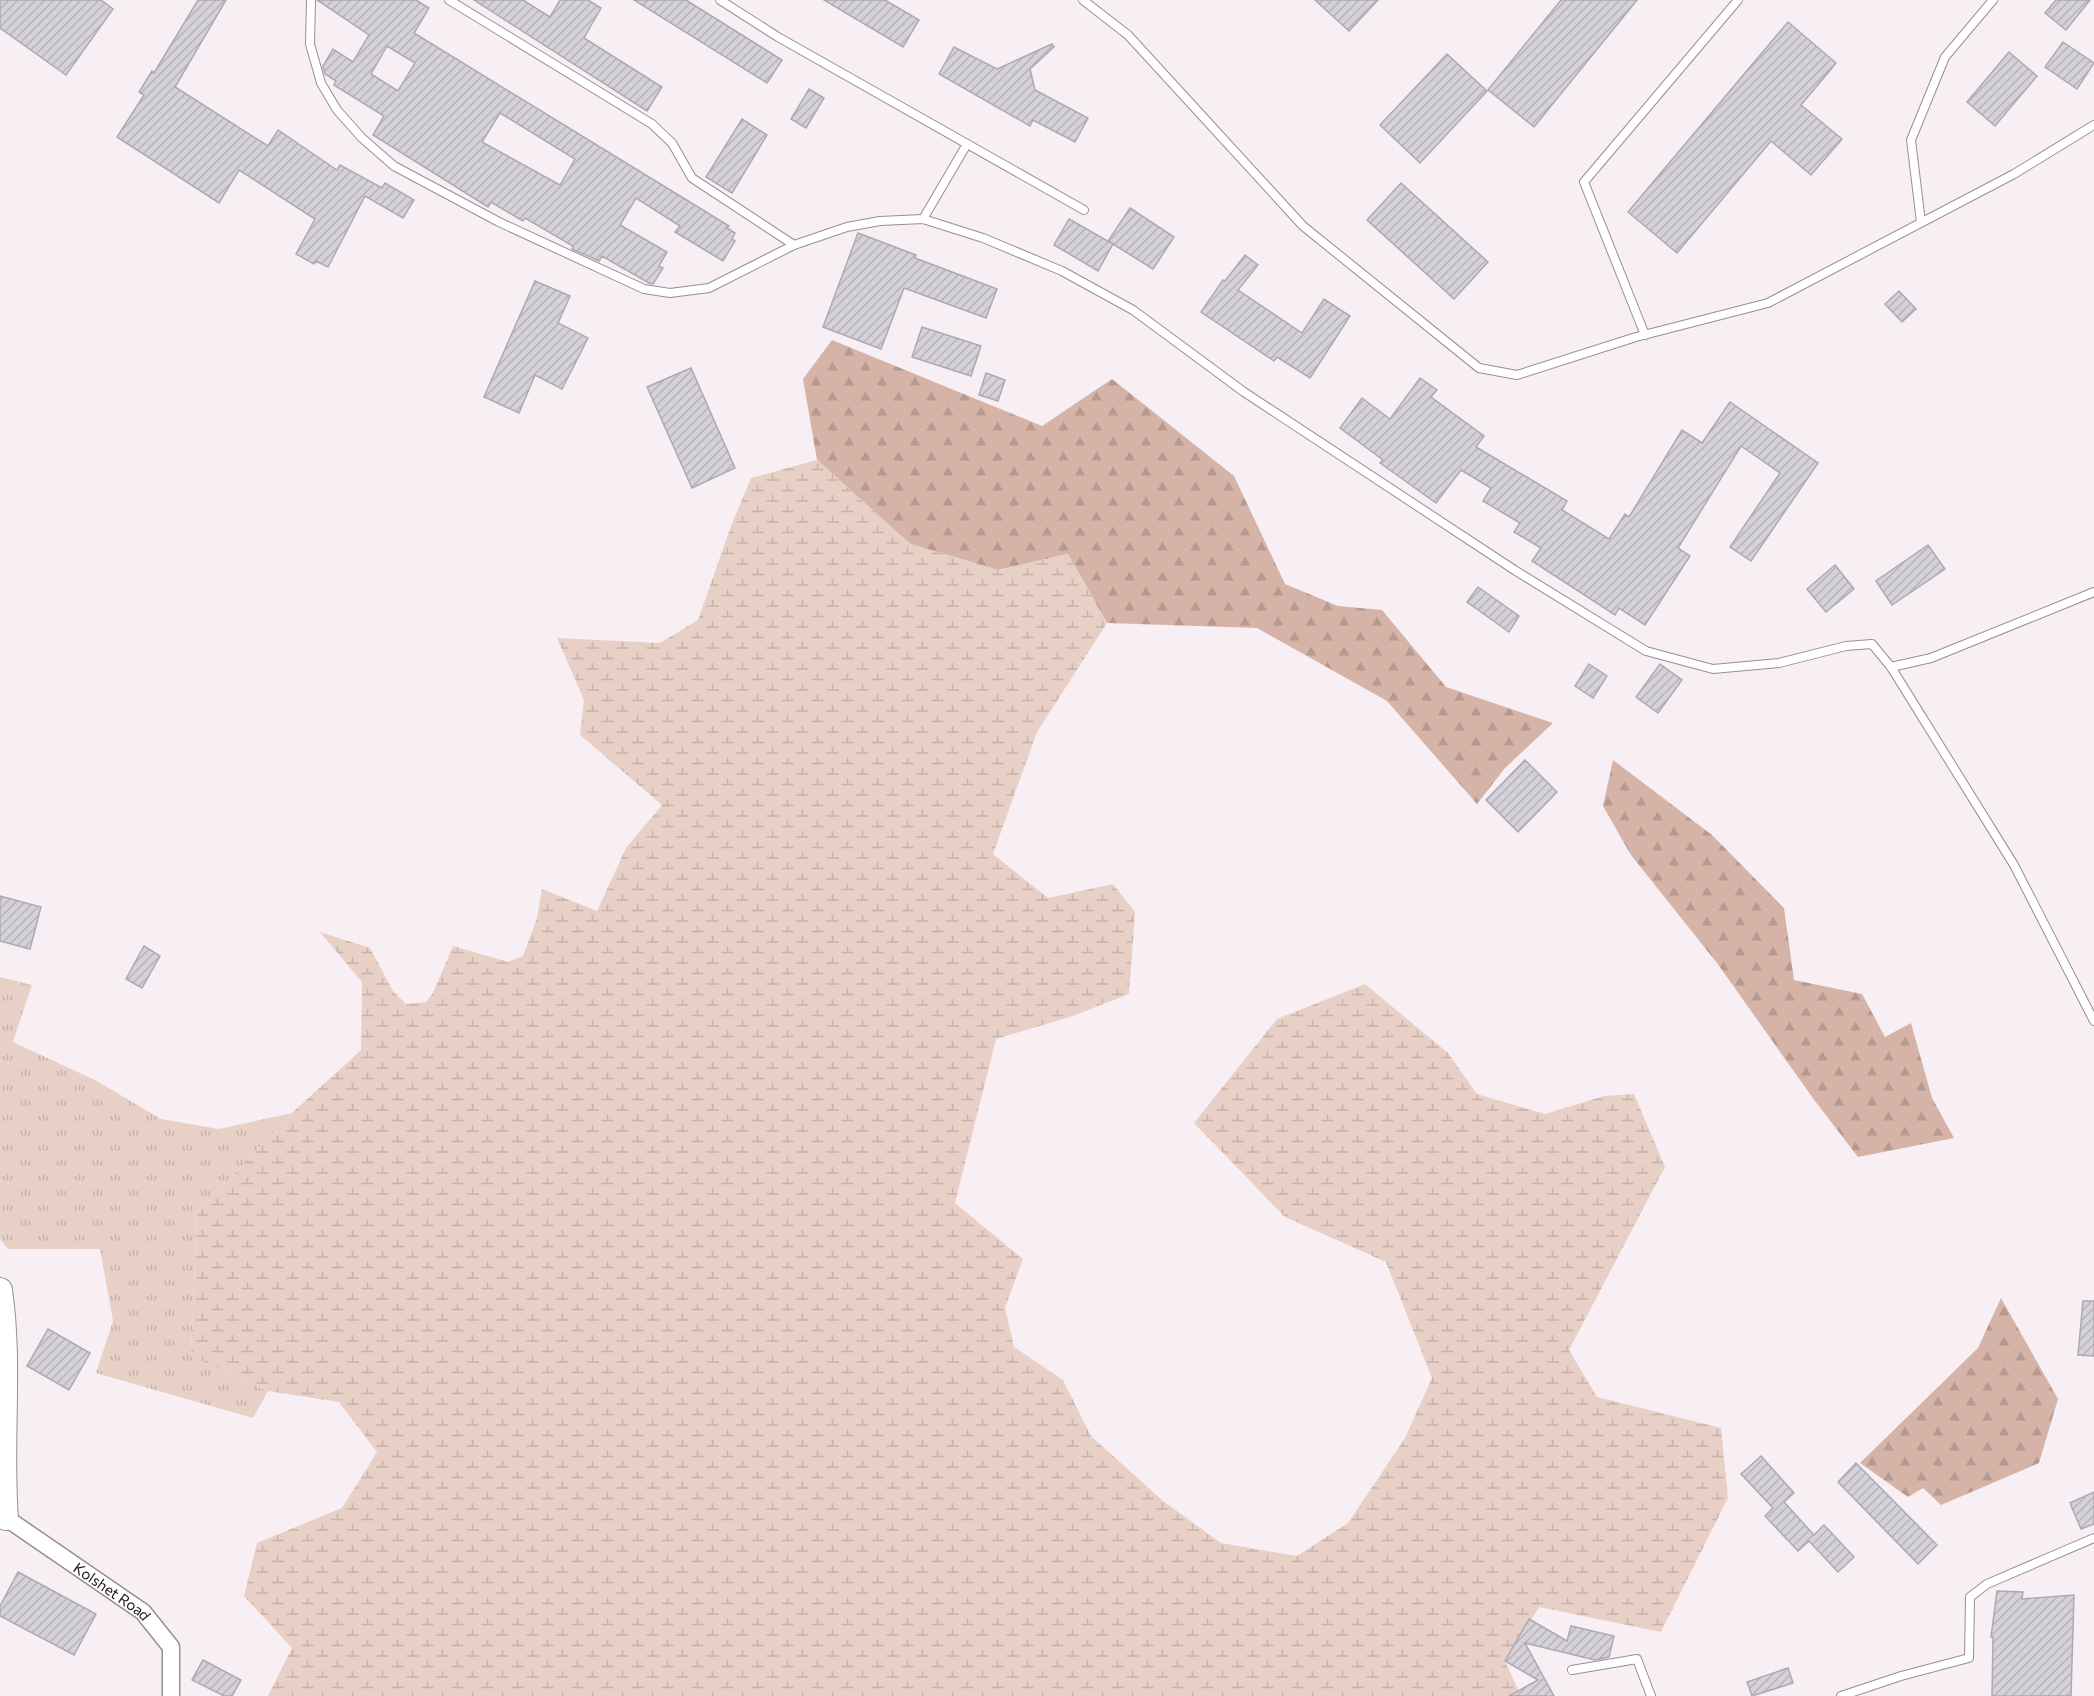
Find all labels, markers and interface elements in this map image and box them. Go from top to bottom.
street label: Kolshet Road [70,1558,155,1624]

